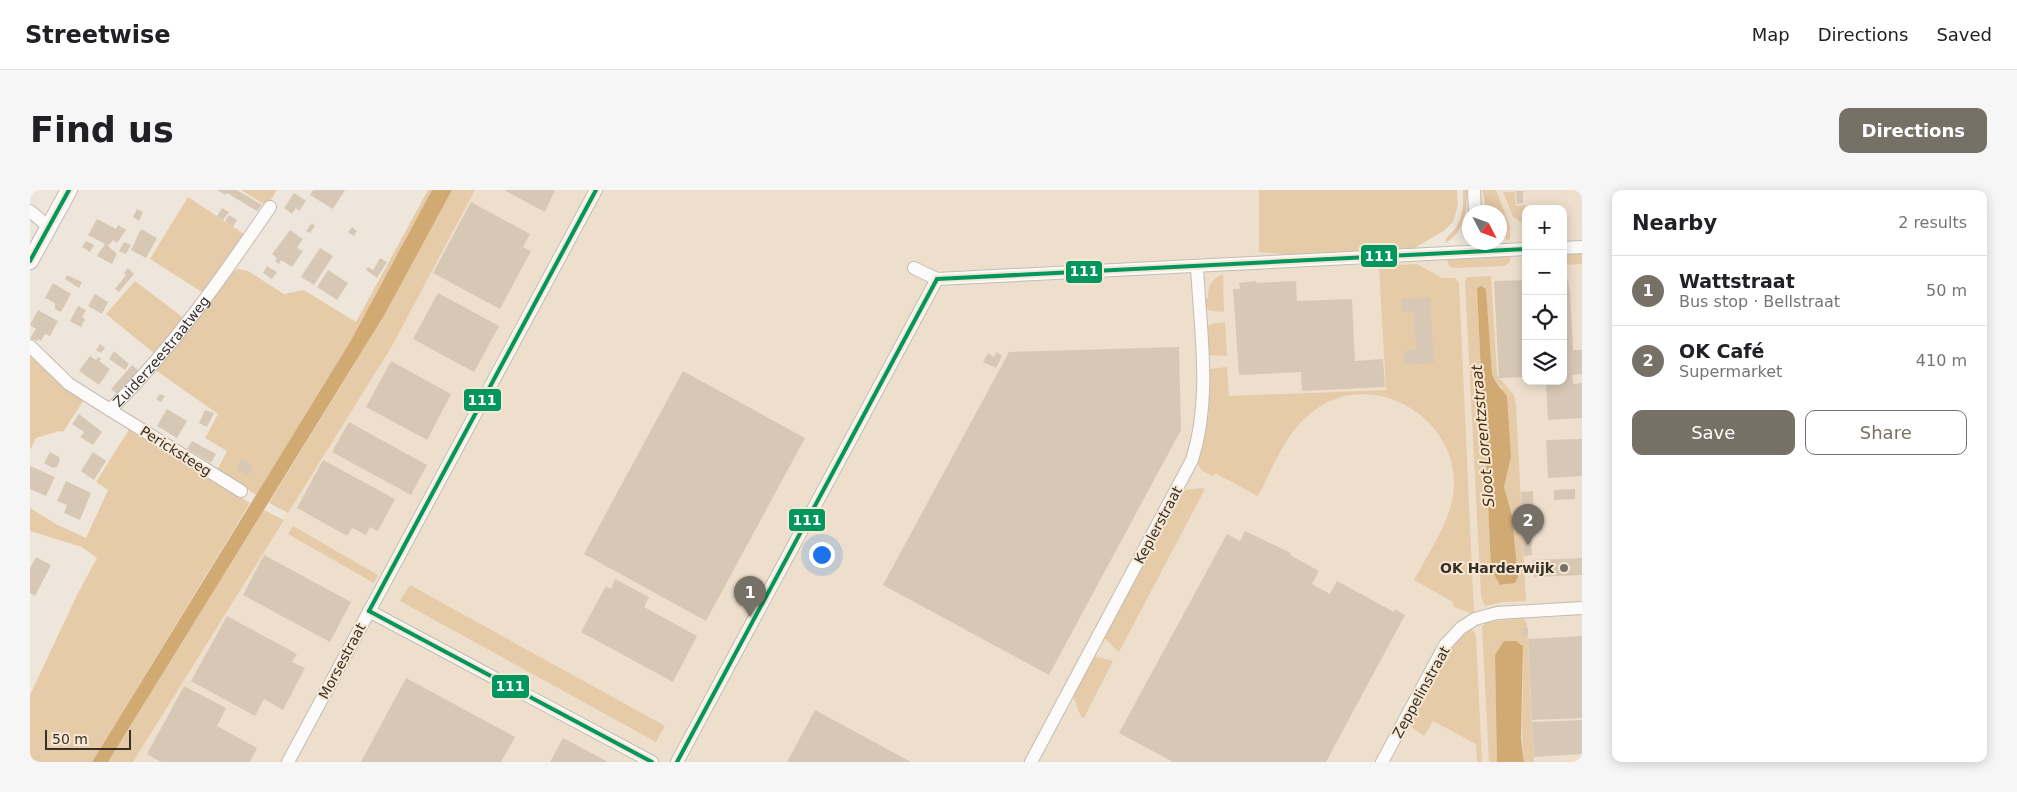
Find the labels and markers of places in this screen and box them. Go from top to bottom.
pin: 2 [1512,504,1544,545]
place label: OK Harderwijk [1440,560,1555,576]
marker: OK Harderwijk [1558,562,1570,574]
pin: 1 [734,576,766,617]

